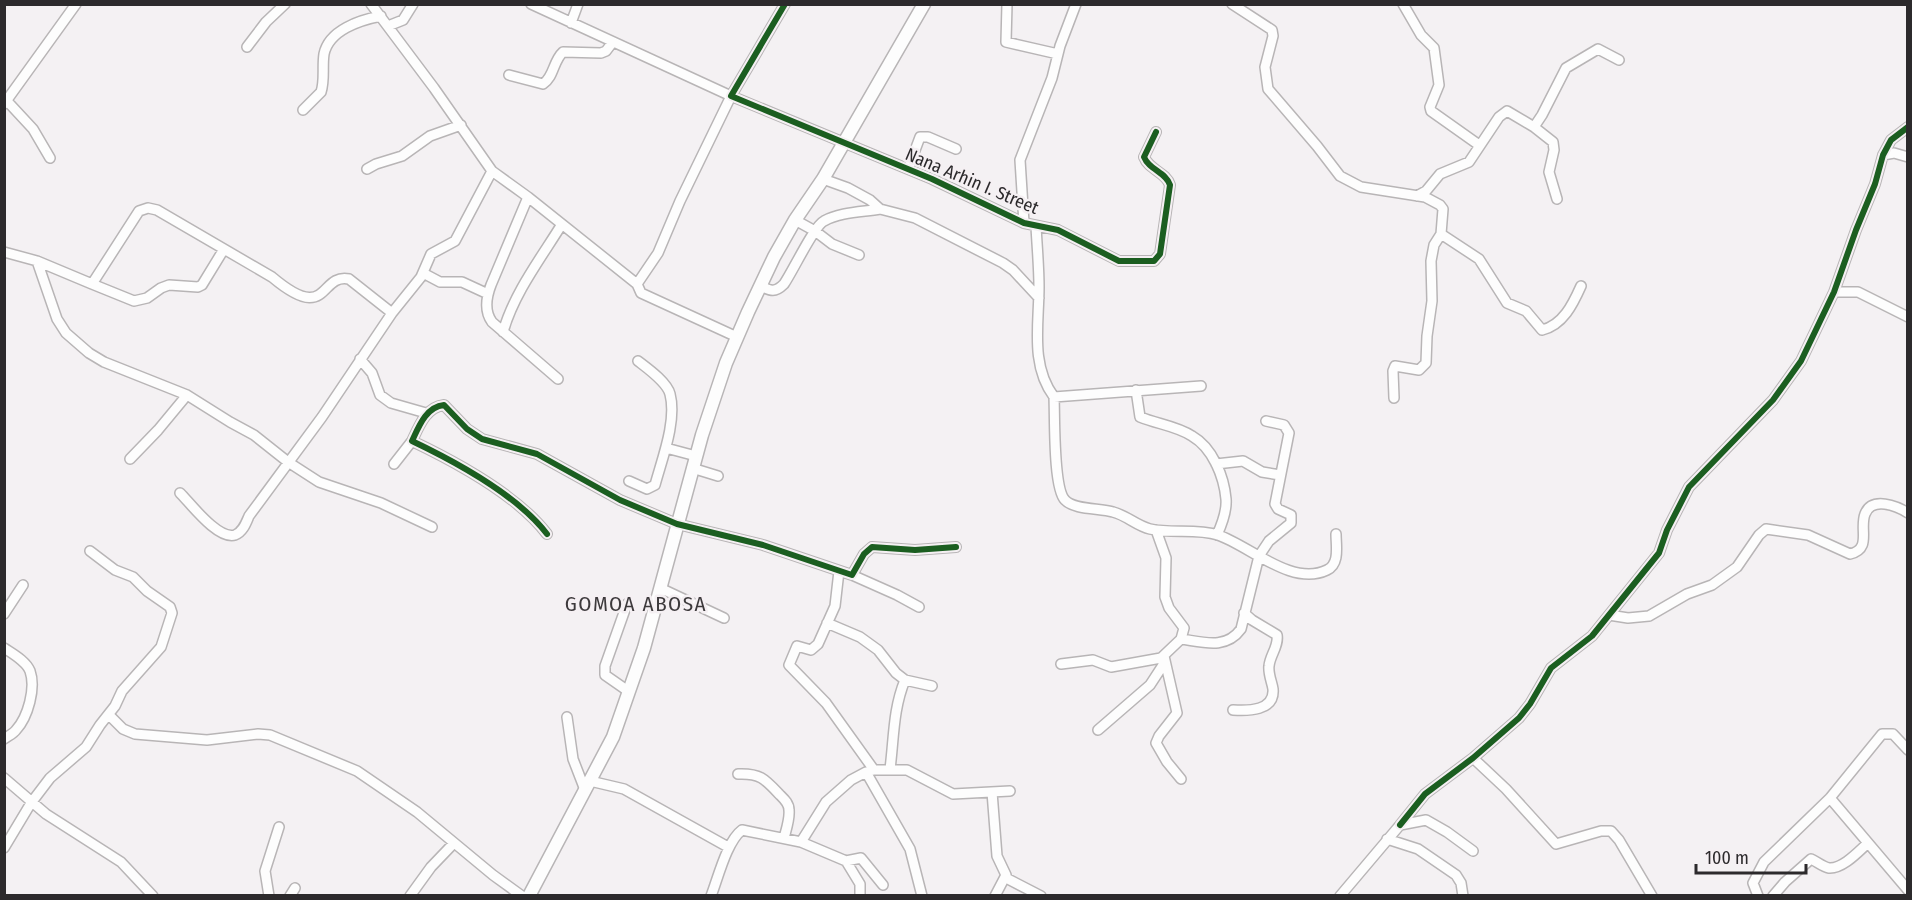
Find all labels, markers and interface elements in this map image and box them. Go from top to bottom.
street label: Nana Arhin I. Street [902,143,1042,219]
district label: GOMOA ABOSA [565,591,707,617]
scale bar [1696,837,1806,875]
text: 100 m [1705,847,1749,869]

